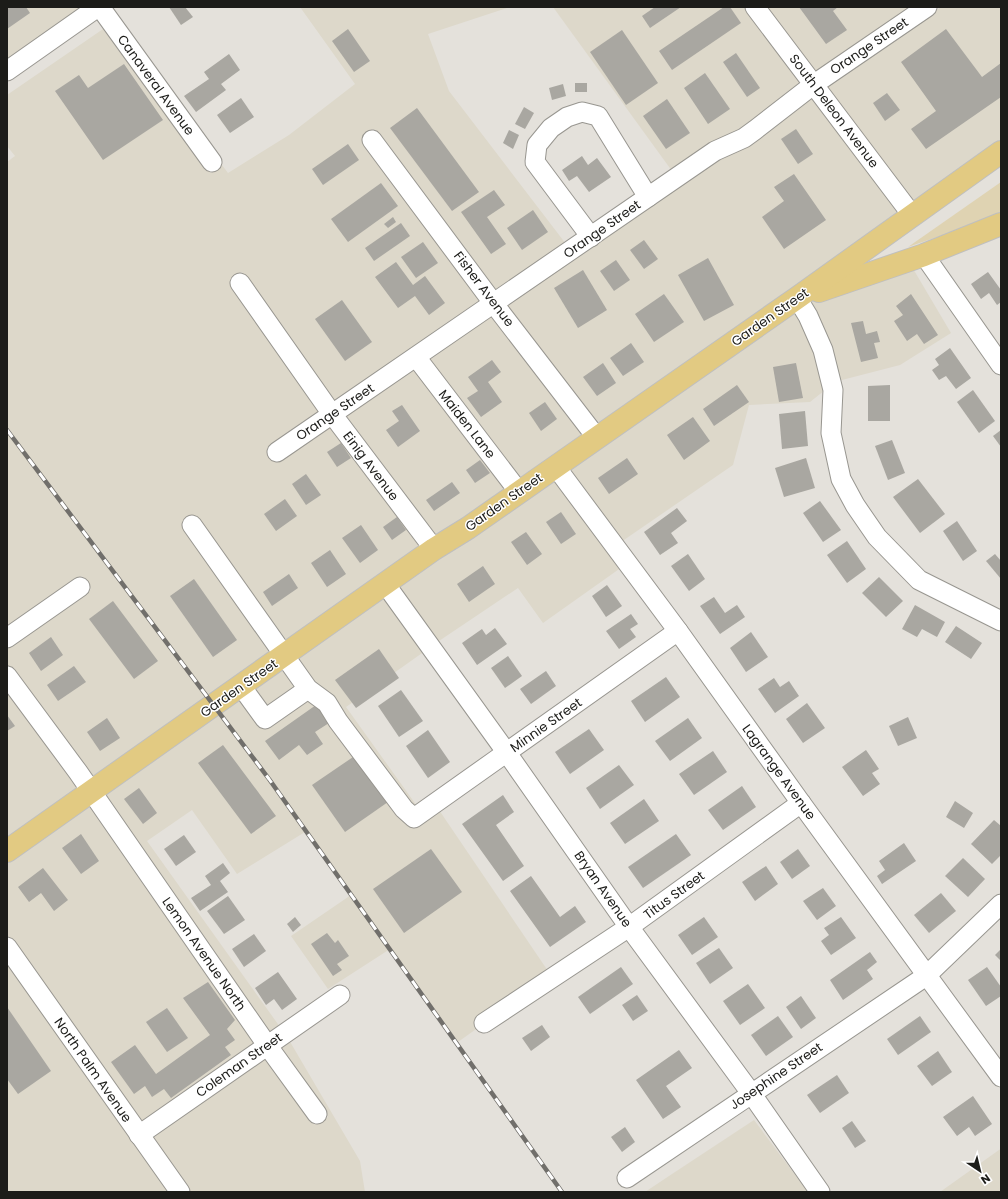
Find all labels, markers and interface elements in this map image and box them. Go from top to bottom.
street label: Orange Street [826,13,912,79]
street label: Canaveral Avenue [113,31,199,139]
street label: South Deleon Avenue [785,50,883,172]
street label: Orange Street [559,195,645,263]
street label: Fisher Avenue [449,247,519,331]
street label: Garden Street [727,283,813,351]
street label: Orange Street [292,379,378,445]
street label: Maiden Lane [434,386,500,462]
street label: Einig Avenue [339,427,403,505]
street label: Garden Street [461,468,547,536]
street label: Garden Street [196,654,282,722]
street label: Minnie Street [506,693,586,757]
street label: Lagrange Avenue [738,720,820,824]
street label: Bryan Avenue [570,847,636,931]
street label: Titus Street [639,866,709,924]
street label: Lemon Avenue North [158,893,250,1015]
street label: North Palm Avenue [50,1014,136,1126]
street label: Coleman Street [192,1028,286,1102]
street label: Josephine Street [726,1038,826,1114]
north arrow [960,1151,1000,1191]
text: N [978,1170,994,1188]

